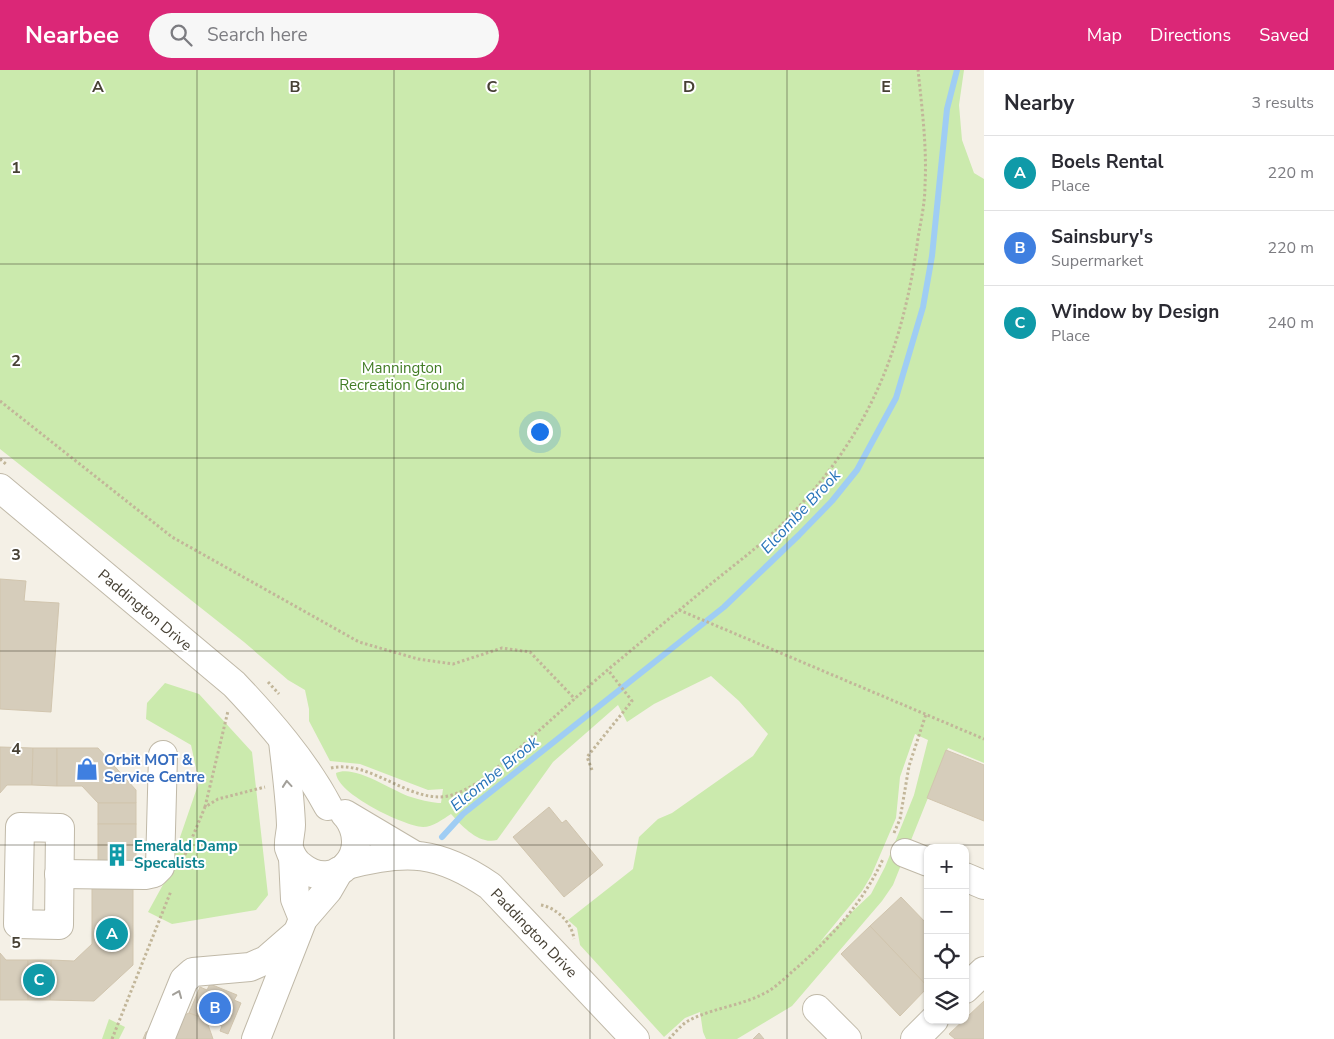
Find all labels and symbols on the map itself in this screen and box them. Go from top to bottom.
text: A [92,76,104,98]
text: B [289,76,301,98]
text: C [487,76,498,98]
text: D [683,76,695,98]
text: E [881,76,891,98]
text: 1 [11,157,21,179]
text: 2 [11,350,21,372]
park label: Mannington Recreation Ground [339,358,465,395]
your location [527,419,553,445]
water label: Elcombe Brook [756,464,846,559]
text: 3 [11,544,21,566]
street label: Paddington Drive [94,565,196,655]
water label: Elcombe Brook [446,731,544,816]
text: 4 [11,738,21,760]
place label: Orbit MOT & Service Centre [104,750,205,787]
shop icon: Orbit MOT & Service Centre [74,756,100,782]
one-way arrow [282,780,293,788]
place label: Emerald Damp Specalists [134,836,238,873]
building icon: Emerald Damp Specalists [104,842,130,868]
street label: Paddington Drive [486,884,582,982]
pin: A [96,915,128,953]
text: 5 [11,932,21,954]
pin: C [23,961,55,999]
pin: B [199,989,231,1027]
one-way arrow [172,990,182,999]

